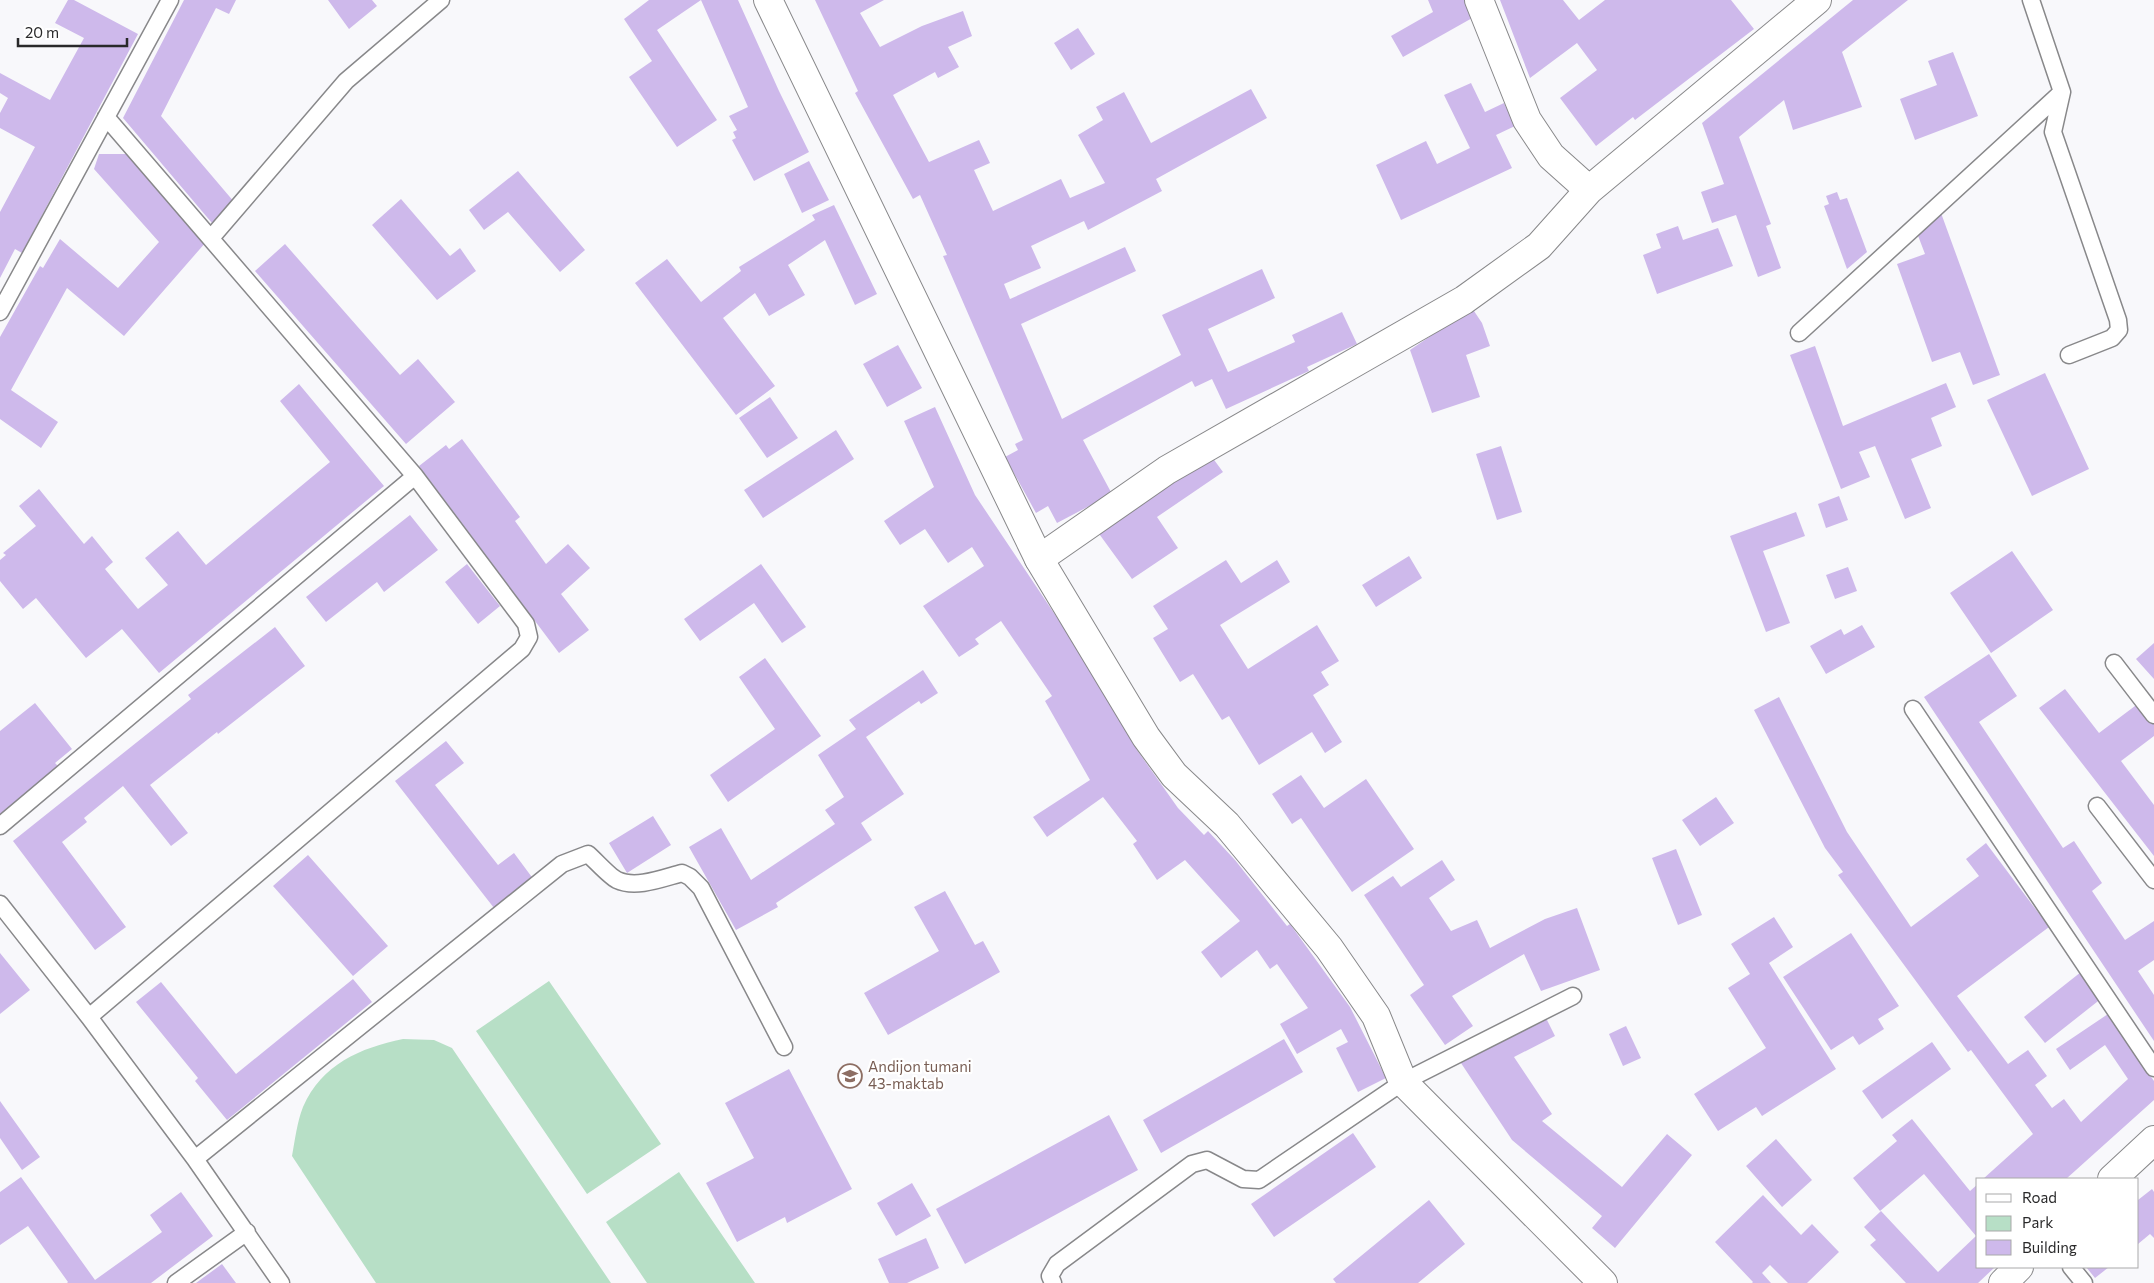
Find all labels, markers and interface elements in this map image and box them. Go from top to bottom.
scale bar [18,15,126,47]
text: 20 m [25,23,59,41]
place label: Andijon tumani 43-maktab [868,1057,972,1092]
school or university icon: Andijon tumani 43-maktab [837,1063,863,1089]
legend [1976,1178,2139,1268]
text: Road [2022,1188,2057,1206]
text: Park [2022,1213,2053,1231]
text: Building [2022,1238,2077,1256]

